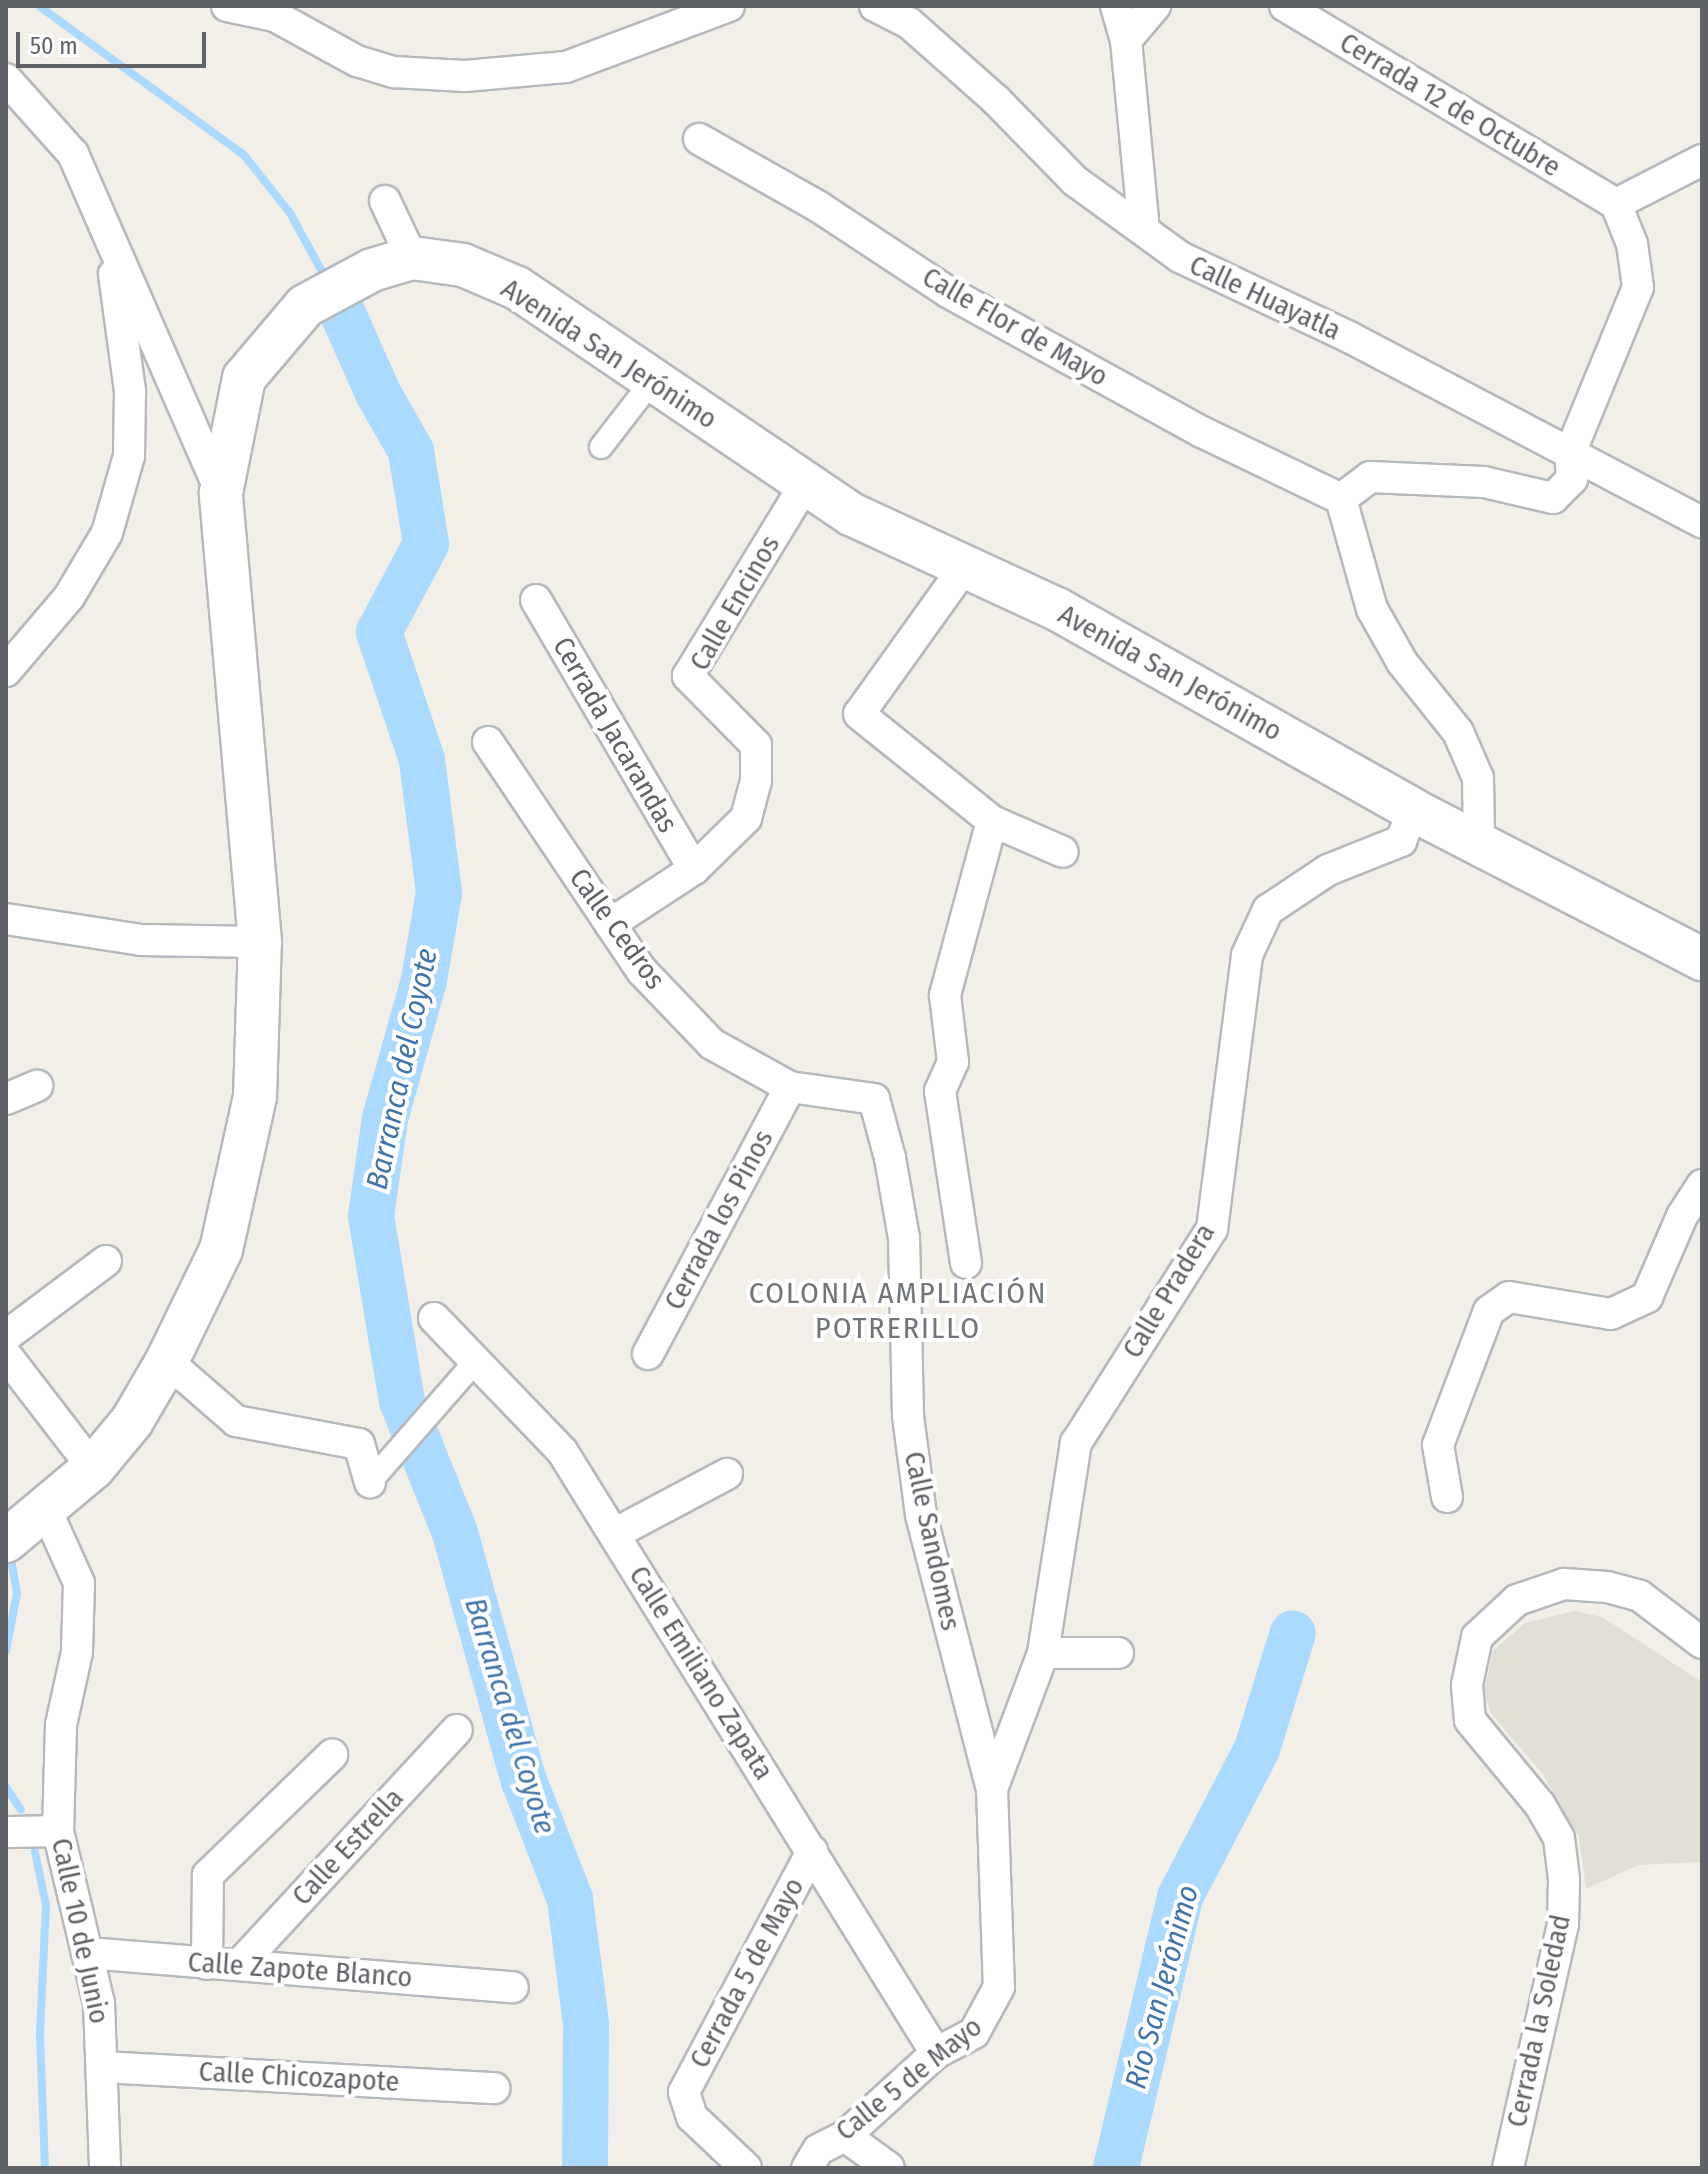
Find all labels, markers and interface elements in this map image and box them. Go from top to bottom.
scale bar [20,16,210,66]
street label: Cerrada 12 de Octubre [1334,26,1566,184]
text: 50 m [30,32,78,60]
street label: Calle Huayatla [1184,248,1346,348]
street label: Calle Flor de Mayo [916,260,1114,394]
street label: Avenida San Jerónimo [495,272,723,436]
street label: Calle Encinos [683,529,787,677]
street label: Avenida San Jerónimo [1052,598,1288,748]
street label: Cerrada Jacarandas [545,631,685,839]
street label: Calle Cedros [562,862,672,996]
water label: Barranca del Coyote [359,945,445,1193]
street label: Cerrada los Pinos [657,1124,781,1316]
street label: Calle Pradera [1116,1218,1222,1364]
district label: COLONIA AMPLIACIÓN POTRERILLO [749,1275,1047,1346]
street label: Calle Sandomes [897,1449,967,1633]
street label: Calle Emiliano Zapata [622,1560,780,1786]
water label: Barranca del Coyote [457,1593,563,1839]
street label: Calle Estrella [285,1782,411,1912]
street label: Calle 10 de Junio [44,1835,116,2027]
street label: Cerrada 5 de Mayo [683,1872,811,2074]
water label: Río San Jerónimo [1118,1881,1206,2093]
street label: Cerrada la Soledad [1500,1912,1578,2130]
street label: Calle Zapote Blanco [187,1945,413,1995]
street label: Calle 5 de Mayo [829,2010,989,2148]
street label: Calle Chicozapote [198,2055,400,2099]

